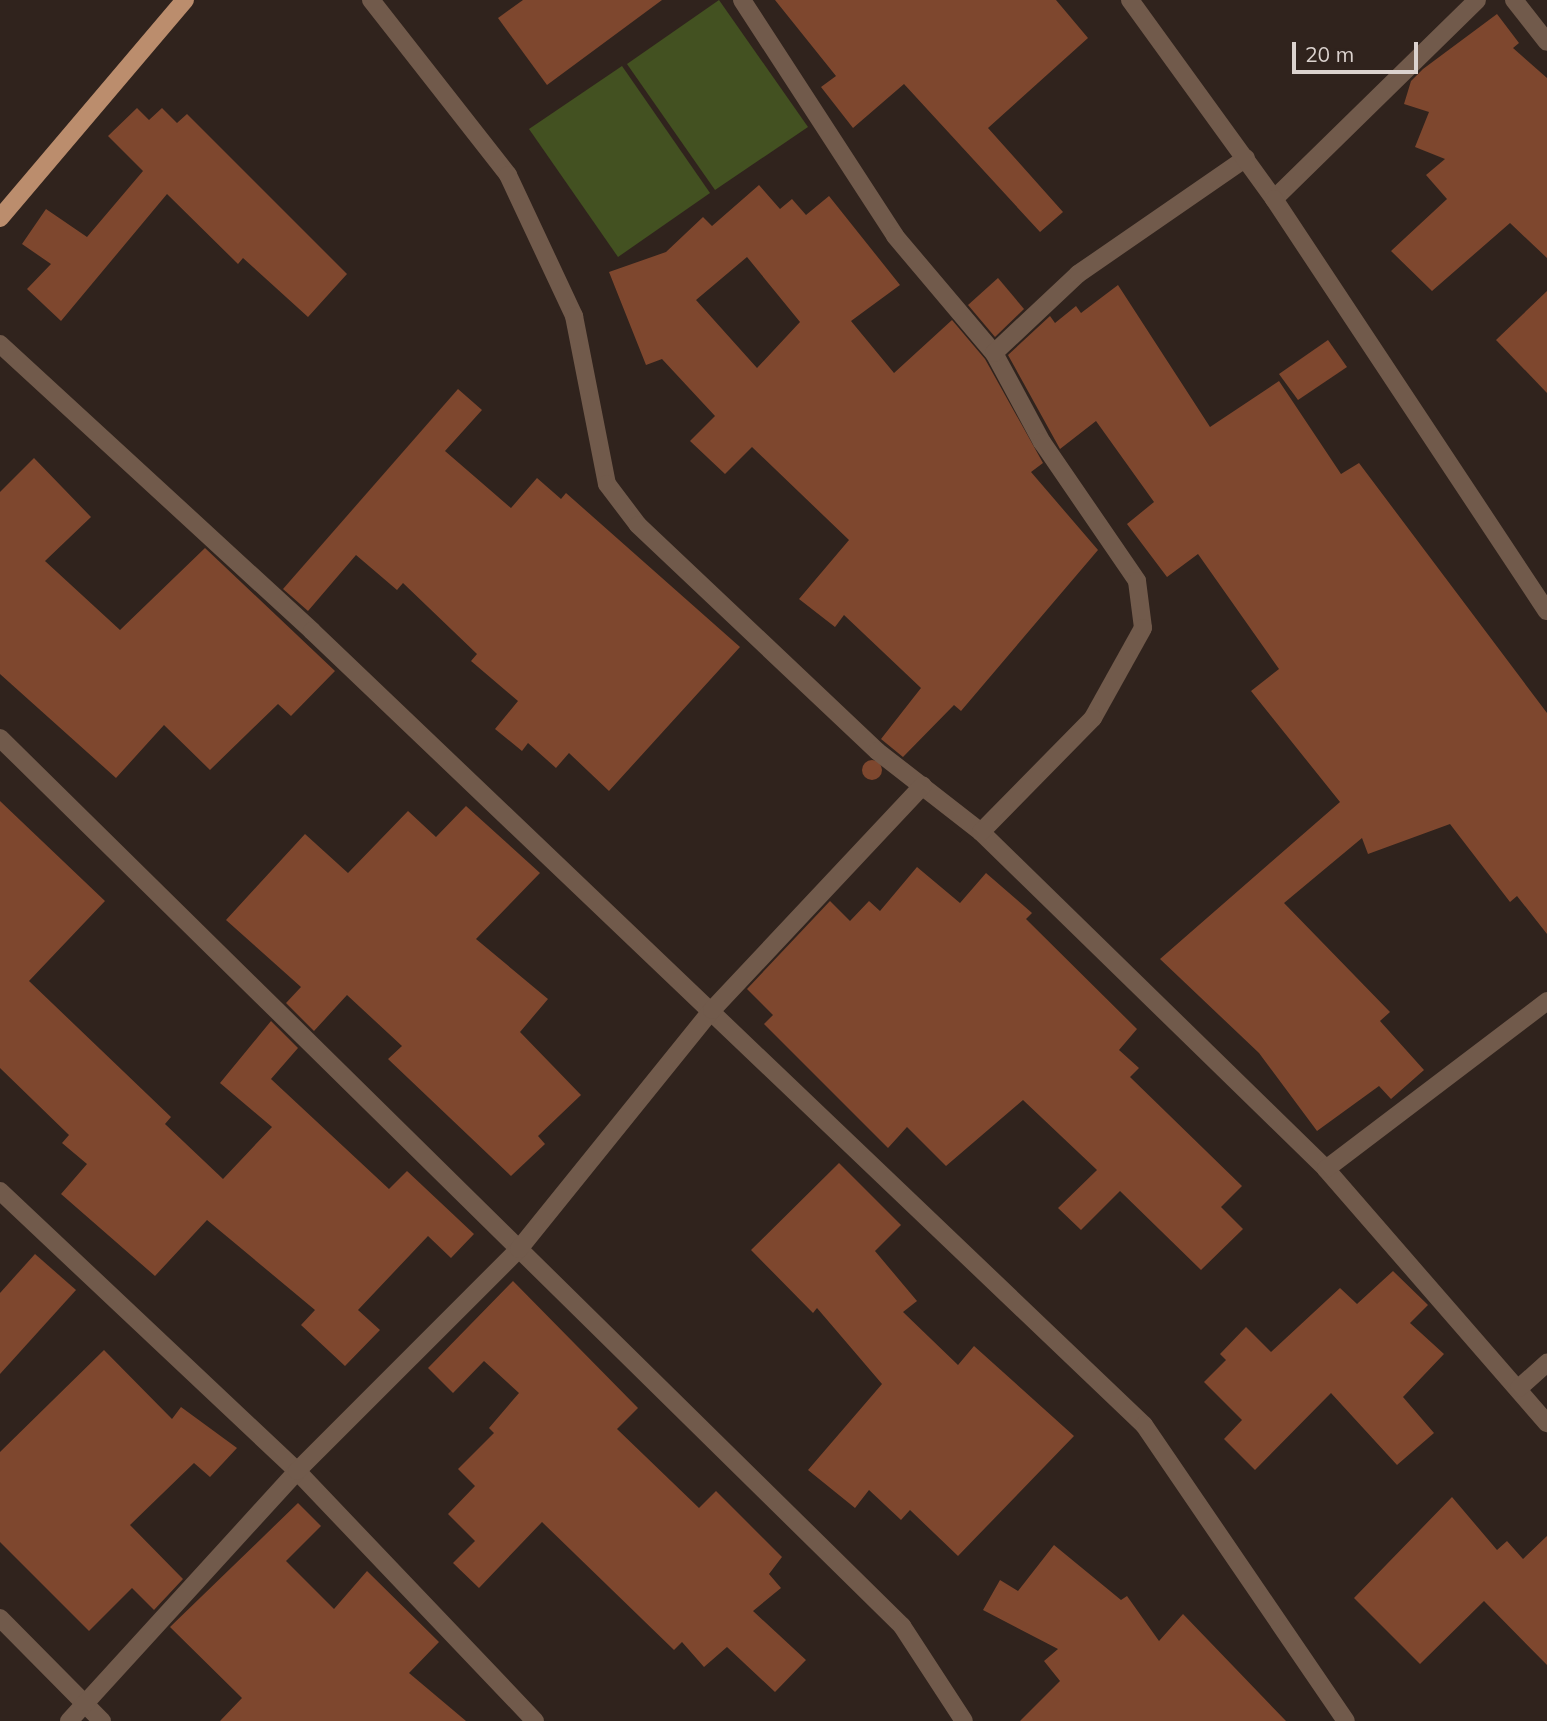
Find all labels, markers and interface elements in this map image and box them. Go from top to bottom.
scale bar [1295,28,1421,72]
text: 20 m [1305,41,1354,67]

